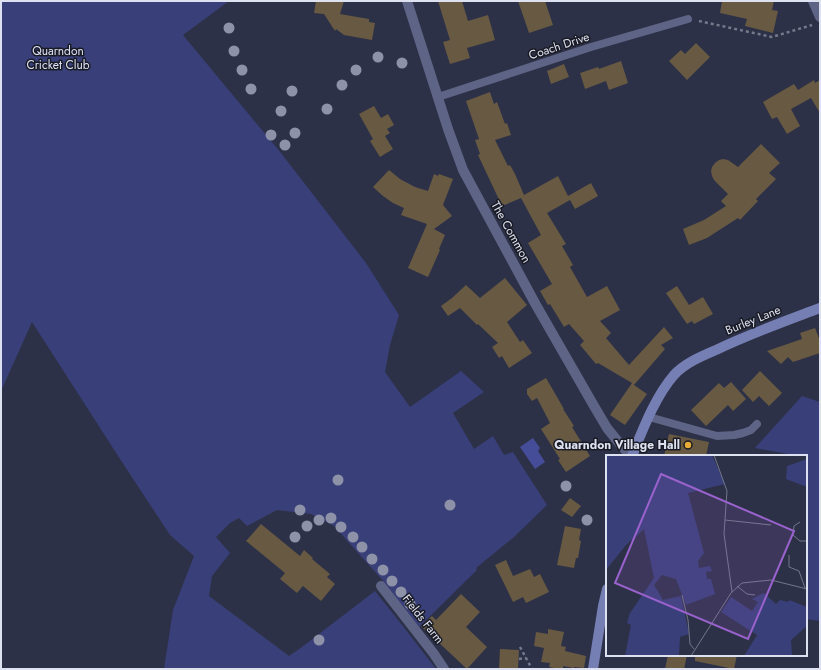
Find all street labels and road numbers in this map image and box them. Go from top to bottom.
street label: Coach Drive [526,28,592,64]
street label: The Common [487,198,535,266]
street label: Burley Lane [723,301,783,339]
street label: Fields Farm [398,591,448,647]

